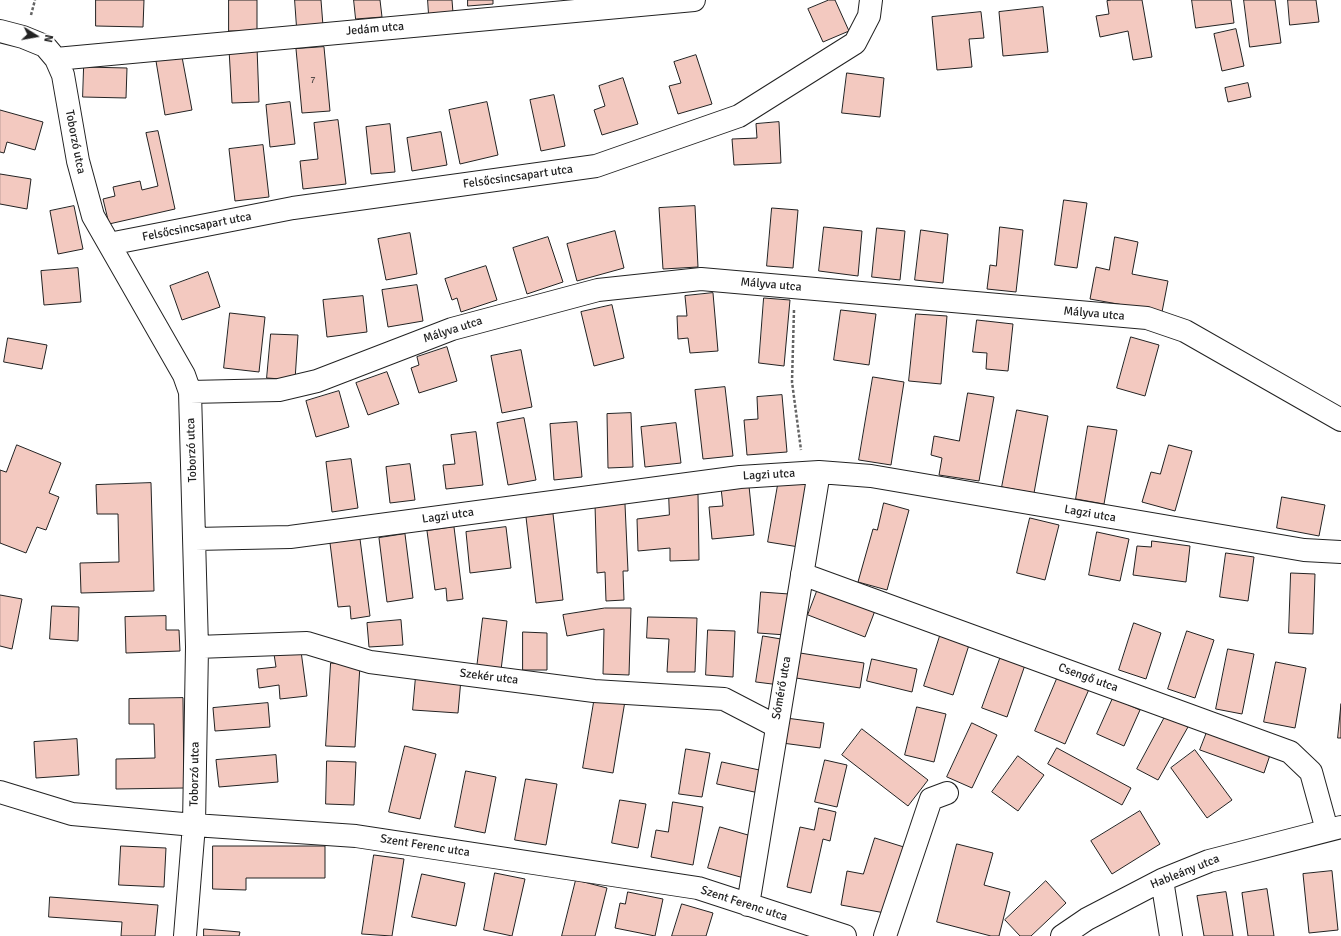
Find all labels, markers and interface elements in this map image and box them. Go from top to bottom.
north arrow [16,16,56,56]
street label: Jedám utca [345,19,405,39]
text: N [41,33,55,43]
house number: 7 [310,74,316,86]
street label: Toborzó utca [62,109,88,175]
street label: Felsőcsincsapart utca [462,162,574,192]
street label: Felsőcsincsapart utca [141,209,253,245]
street label: Mályva utca [740,275,802,295]
street label: Mályva utca [1063,304,1125,324]
street label: Mályva utca [422,314,484,346]
street label: Toborzó utca [184,417,200,483]
street label: Lagzi utca [743,466,795,484]
street label: Lagzi utca [1063,502,1117,526]
street label: Lagzi utca [421,505,475,527]
street label: Sómérő utca [769,655,795,721]
street label: Csengő utca [1056,661,1120,695]
street label: Szekér utca [459,666,519,688]
street label: Toborzó utca [187,742,203,806]
street label: Szent Ferenc utca [379,832,471,860]
street label: Hableány utca [1148,852,1222,892]
street label: Szent Ferenc utca [699,883,789,925]

